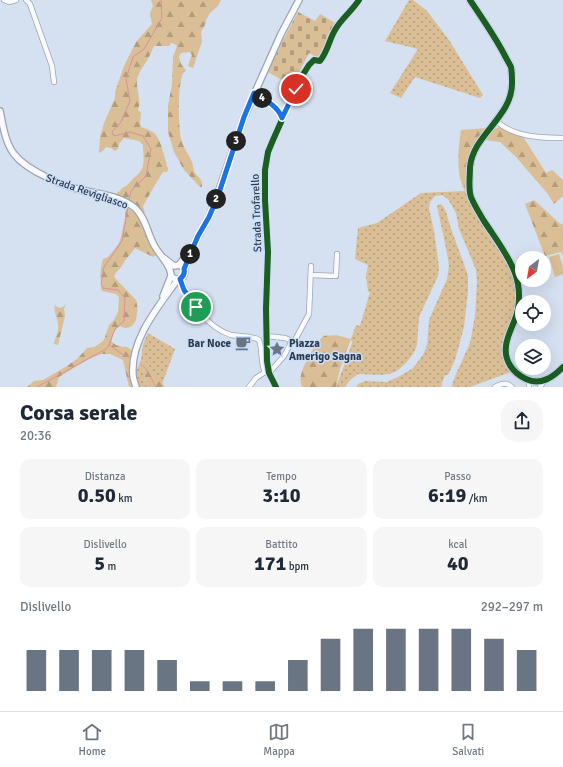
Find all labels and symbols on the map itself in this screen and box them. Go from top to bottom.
pin [279,72,313,106]
pin: 4 [252,88,272,108]
pin: 3 [226,131,246,151]
street label: Strada Revigliasco [44,171,130,212]
street label: Strada Trofarello [249,173,264,252]
pin: 2 [206,189,226,209]
pin: 1 [180,244,200,264]
north arrow [515,251,551,287]
pin [179,290,213,324]
cafe icon: Bar Noce [234,334,252,352]
place label: Bar Noce [188,337,232,350]
place label: Piazza Amerigo Sagna [289,337,362,363]
place icon: Piazza Amerigo Sagna [268,340,286,358]

